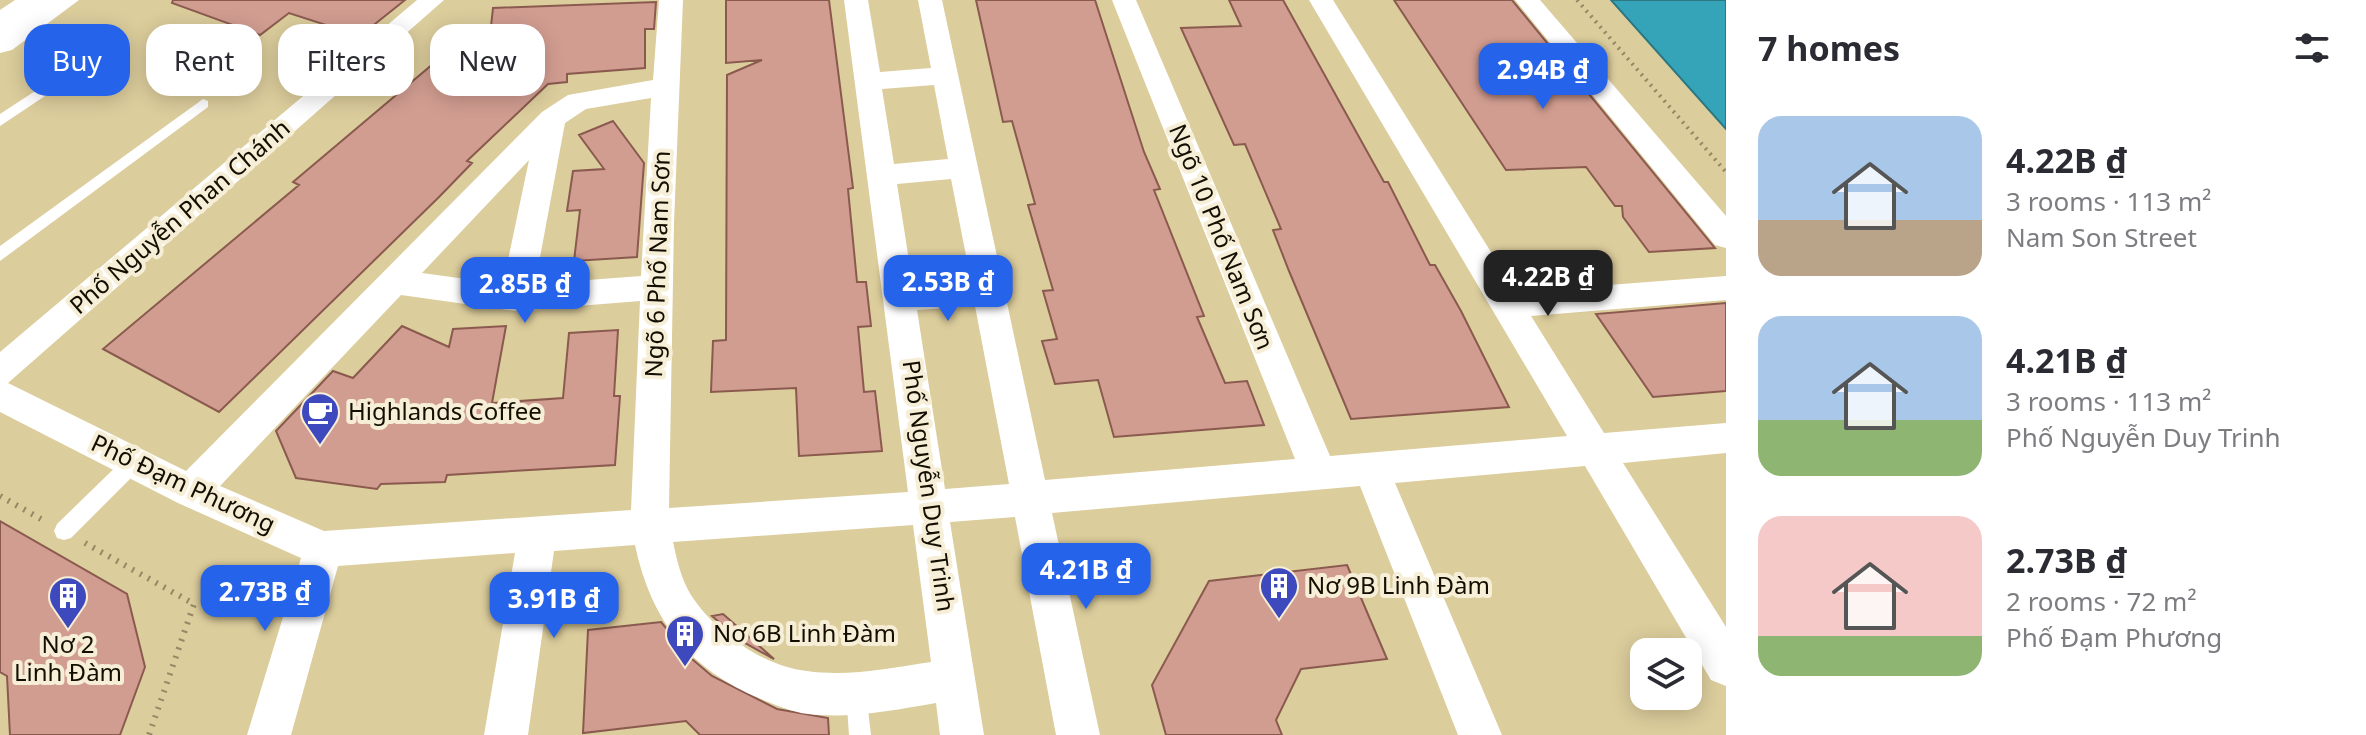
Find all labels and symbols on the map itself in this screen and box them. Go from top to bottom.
pin: 2.94B ₫ [1469,43,1617,111]
street label: Phố Nguyễn Phan Chánh [62,111,296,321]
street label: Ngõ 10 Phố Nam Sơn [1162,119,1283,354]
street label: Ngõ 6 Phố Nam Sơn [636,150,677,378]
pin: 4.22B ₫ [1474,250,1622,318]
pin: 2.53B ₫ [874,255,1022,323]
pin: 2.85B ₫ [451,257,599,325]
street label: Phố Nguyễn Duy Trinh [896,358,963,614]
cafe icon: Highlands Coffee [299,391,341,446]
place label: Highlands Coffee [348,394,542,427]
street label: Phố Đạm Phương [86,425,281,540]
pin: 4.21B ₫ [1012,543,1160,611]
pin: 2.73B ₫ [191,565,339,633]
building icon: Nơ 9B Linh Đàm [1258,565,1300,620]
place label: Nơ 9B Linh Đàm [1307,568,1490,601]
pin: 3.91B ₫ [480,572,628,640]
building icon: Nơ 2 Linh Đàm [47,575,89,630]
building icon: Nơ 6B Linh Đàm [664,613,706,668]
place label: Nơ 6B Linh Đàm [713,616,896,649]
place label: Nơ 2 Linh Đàm [14,627,122,688]

